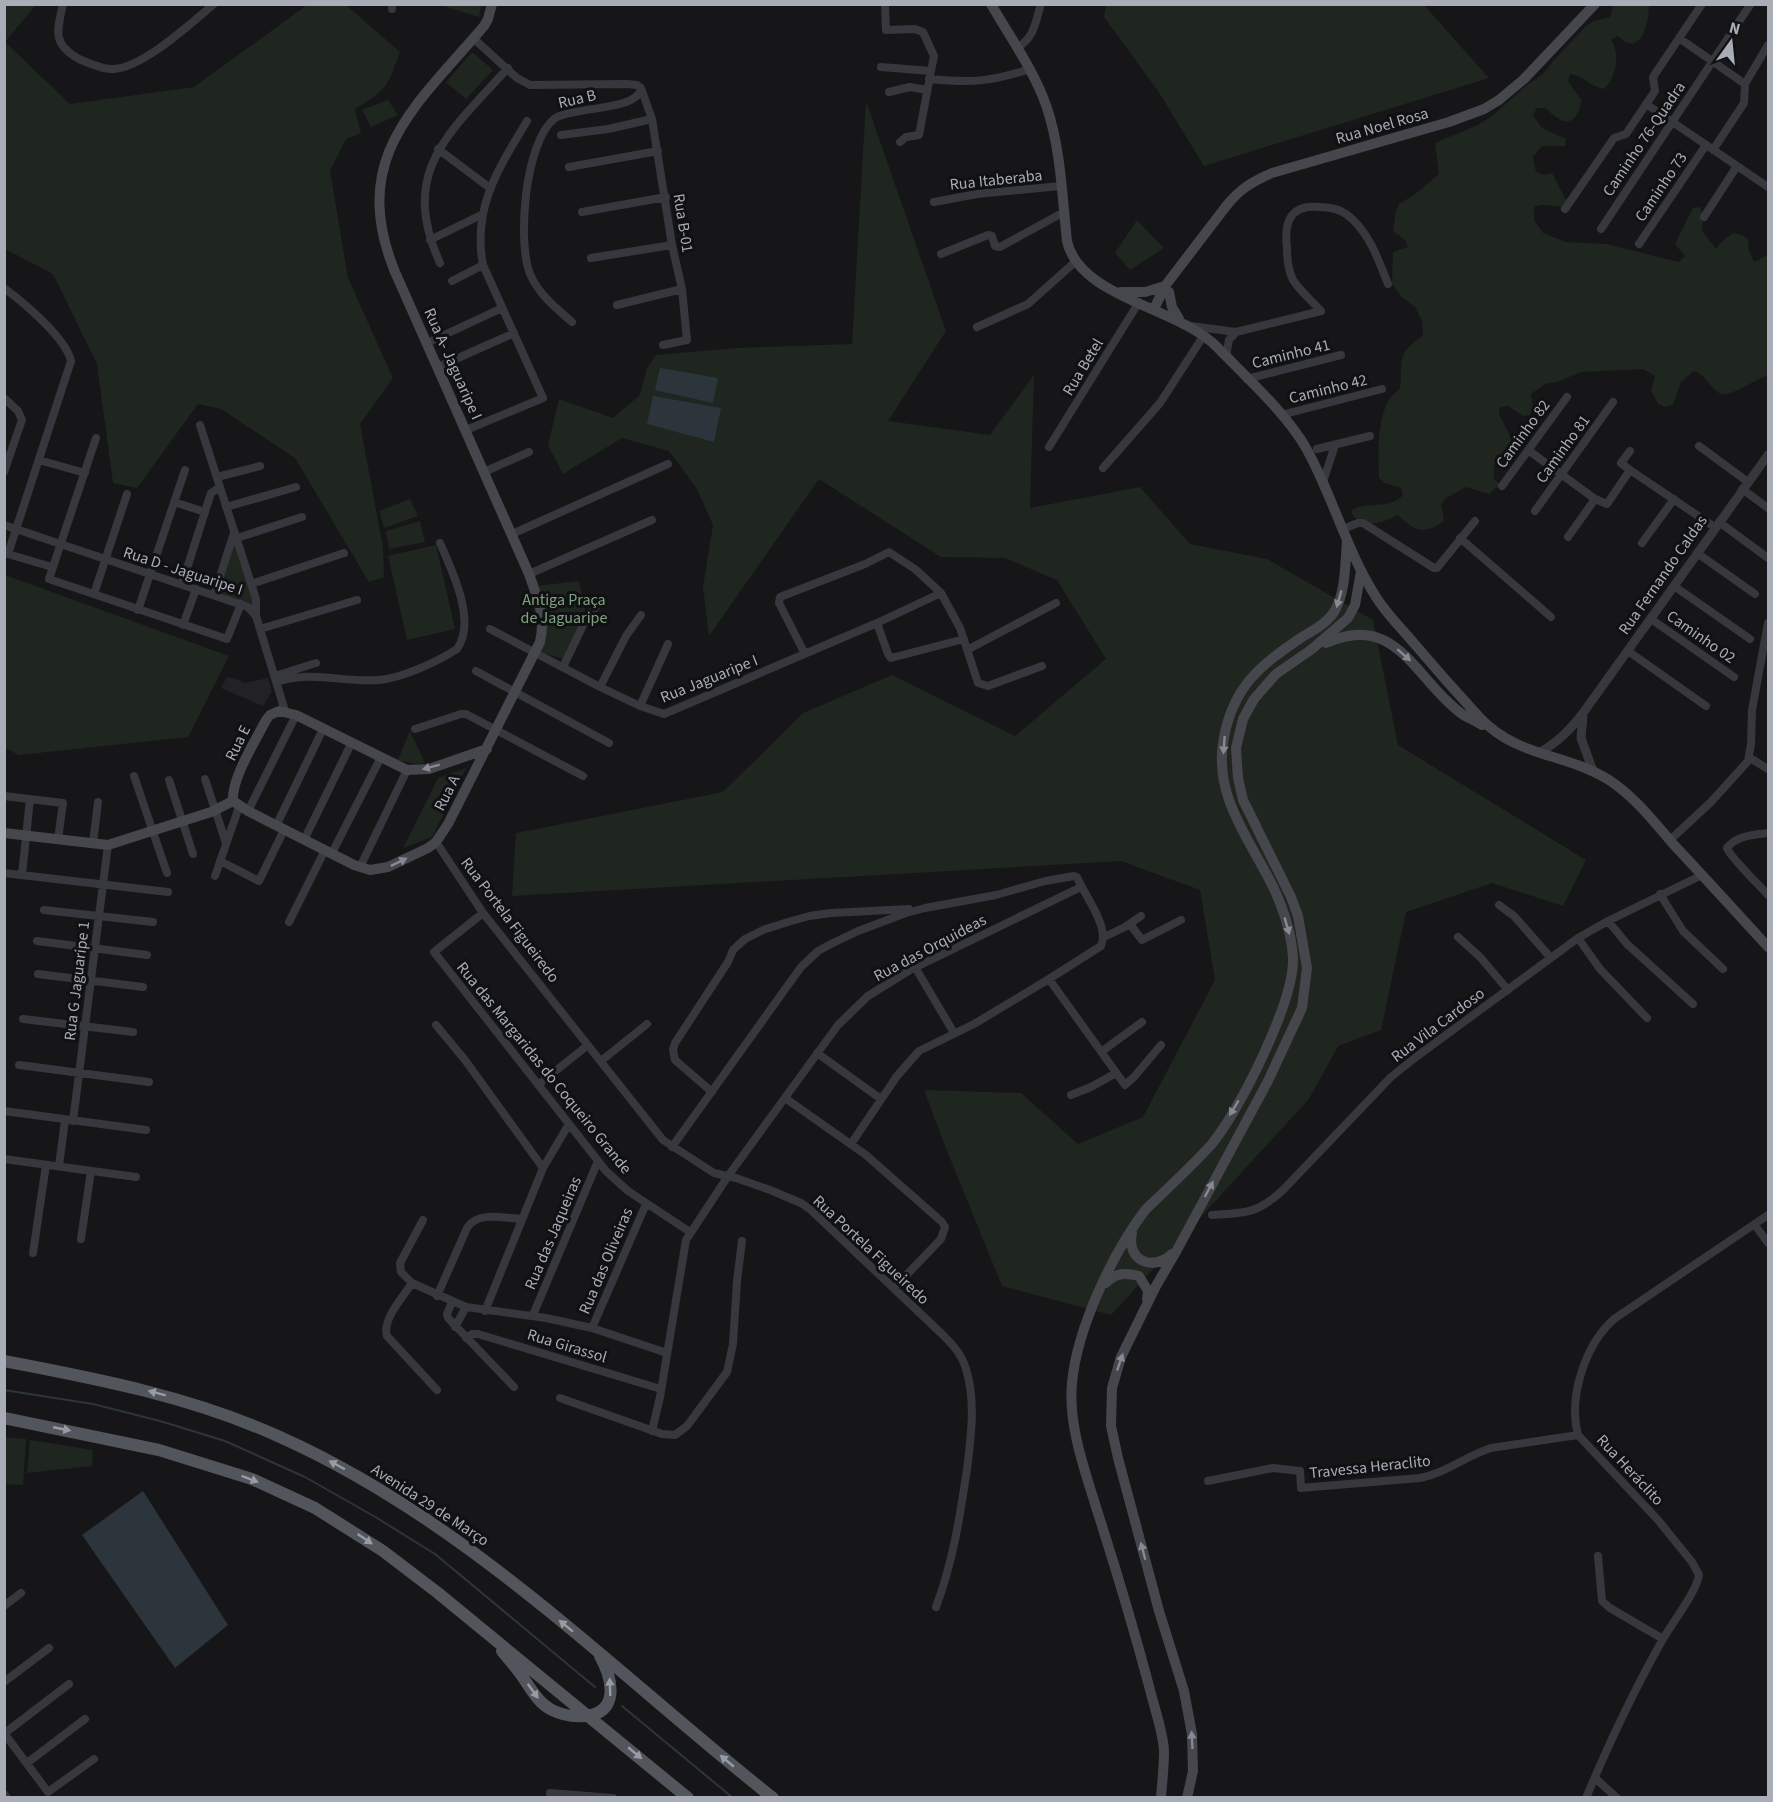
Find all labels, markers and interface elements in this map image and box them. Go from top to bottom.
north arrow [1701,12,1761,72]
text: N [1727,16,1743,40]
street label: Caminho 76-Quadra [1597,77,1691,201]
street label: Rua B [556,84,598,114]
street label: Rua Noel Rosa [1333,102,1431,150]
street label: Caminho 73 [1630,148,1692,226]
street label: Rua Itaberaba [949,164,1043,196]
street label: Rua B-01 [667,192,699,254]
street label: Rua A- Jaguaripe I [419,305,487,423]
street label: Rua Betel [1057,334,1109,400]
street label: Caminho 41 [1250,334,1332,374]
street label: Caminho 42 [1287,369,1369,409]
street label: Caminho 82 [1491,395,1555,473]
street label: Caminho 81 [1531,410,1595,488]
street label: Rua Fernando Caldas [1613,510,1713,639]
street label: Rua D - Jaguaripe I [120,541,246,601]
park label: Antiga Praça de Jaguaripe [521,589,607,629]
one-way arrow [1334,590,1343,608]
street label: Caminho 02 [1662,605,1740,669]
one-way arrow [1396,648,1411,661]
street label: Rua Jaguaripe I [657,649,761,709]
street label: Rua E [220,721,256,765]
one-way arrow [1219,736,1229,755]
one-way arrow [422,763,440,773]
street label: Rua A [429,771,466,815]
street label: Rua Portela Figueiredo [456,853,564,987]
one-way arrow [391,858,408,867]
street label: Rua das Orquideas [870,909,991,987]
one-way arrow [1283,917,1292,935]
street label: Rua G Jaguaripe 1 [59,920,95,1042]
street label: Rua das Margaridas do Coqueiro Grande [451,957,637,1179]
street label: Rua Vila Cardoso [1387,982,1489,1068]
one-way arrow [1229,1100,1240,1116]
street label: Rua das Jaqueiras [519,1173,587,1293]
one-way arrow [1204,1180,1214,1197]
street label: Rua Portela Figueiredo [808,1190,934,1310]
street label: Rua das Oliveiras [574,1204,638,1318]
street label: Rua Girassol [524,1323,610,1369]
one-way arrow [1116,1353,1126,1371]
one-way arrow [147,1388,165,1397]
one-way arrow [53,1425,71,1435]
street label: Rua Heráclito [1591,1430,1669,1510]
street label: Travessa Heraclito [1308,1450,1432,1484]
street label: Avenida 29 de Março [367,1459,493,1551]
one-way arrow [328,1460,345,1470]
one-way arrow [241,1475,259,1484]
one-way arrow [356,1533,373,1544]
one-way arrow [1138,1542,1147,1560]
one-way arrow [558,1619,574,1632]
one-way arrow [605,1677,614,1696]
one-way arrow [527,1683,539,1699]
one-way arrow [1187,1730,1196,1749]
one-way arrow [627,1747,643,1760]
one-way arrow [720,1755,735,1767]

